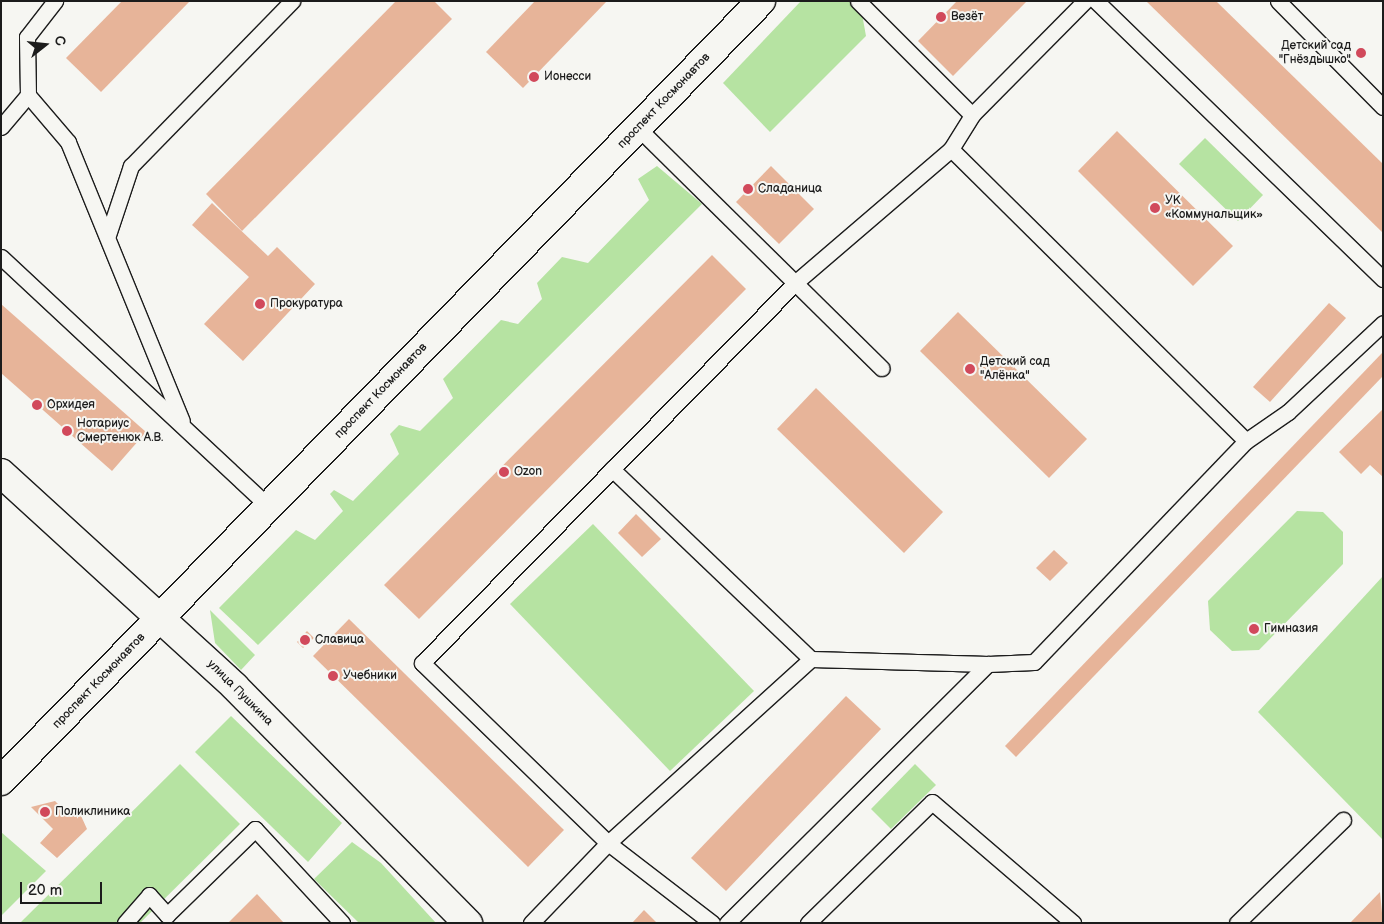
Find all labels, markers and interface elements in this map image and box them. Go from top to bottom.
place label: Везёт [951,10,983,24]
marker: Везёт [935,11,947,23]
north arrow [20,20,70,70]
text: С [50,34,69,48]
place label: Детский сад "Гнёздышко" [1279,39,1351,67]
marker: Детский сад "Гнёздышко" [1355,47,1367,59]
street label: проспект Космонавтов [615,50,713,152]
place label: Ионесси [544,70,591,84]
marker: Ионесси [528,71,540,83]
place label: Сладаница [758,182,822,196]
marker: Сладаница [742,183,754,195]
place label: УК «Коммунальщик» [1165,194,1263,222]
marker: УК «Коммунальщик» [1149,202,1161,214]
place label: Прокуратура [270,297,343,311]
marker: Прокуратура [254,298,266,310]
street label: проспект Космонавтов [332,340,430,442]
place label: Детский сад "Алёнка" [980,355,1050,383]
marker: Детский сад "Алёнка" [964,363,976,375]
place label: Орхидея [47,398,95,412]
marker: Орхидея [31,399,43,411]
place label: Нотариус Смертенюк А.В. [77,417,163,445]
marker: Нотариус Смертенюк А.В. [61,425,73,437]
place label: Ozon [514,465,542,479]
marker: Ozon [498,466,510,478]
place label: Гимназия [1264,622,1318,636]
marker: Гимназия [1248,623,1260,635]
street label: проспект Космонавтов [50,630,148,732]
place label: Славица [315,633,364,647]
marker: Славица [299,634,311,646]
street label: улица Пушкина [204,657,276,729]
place label: Учебники [343,669,397,683]
marker: Учебники [327,670,339,682]
place label: Поликлиника [55,805,130,819]
marker: Поликлиника [39,806,51,818]
scale bar [22,872,105,904]
text: 20 m [28,881,62,900]

